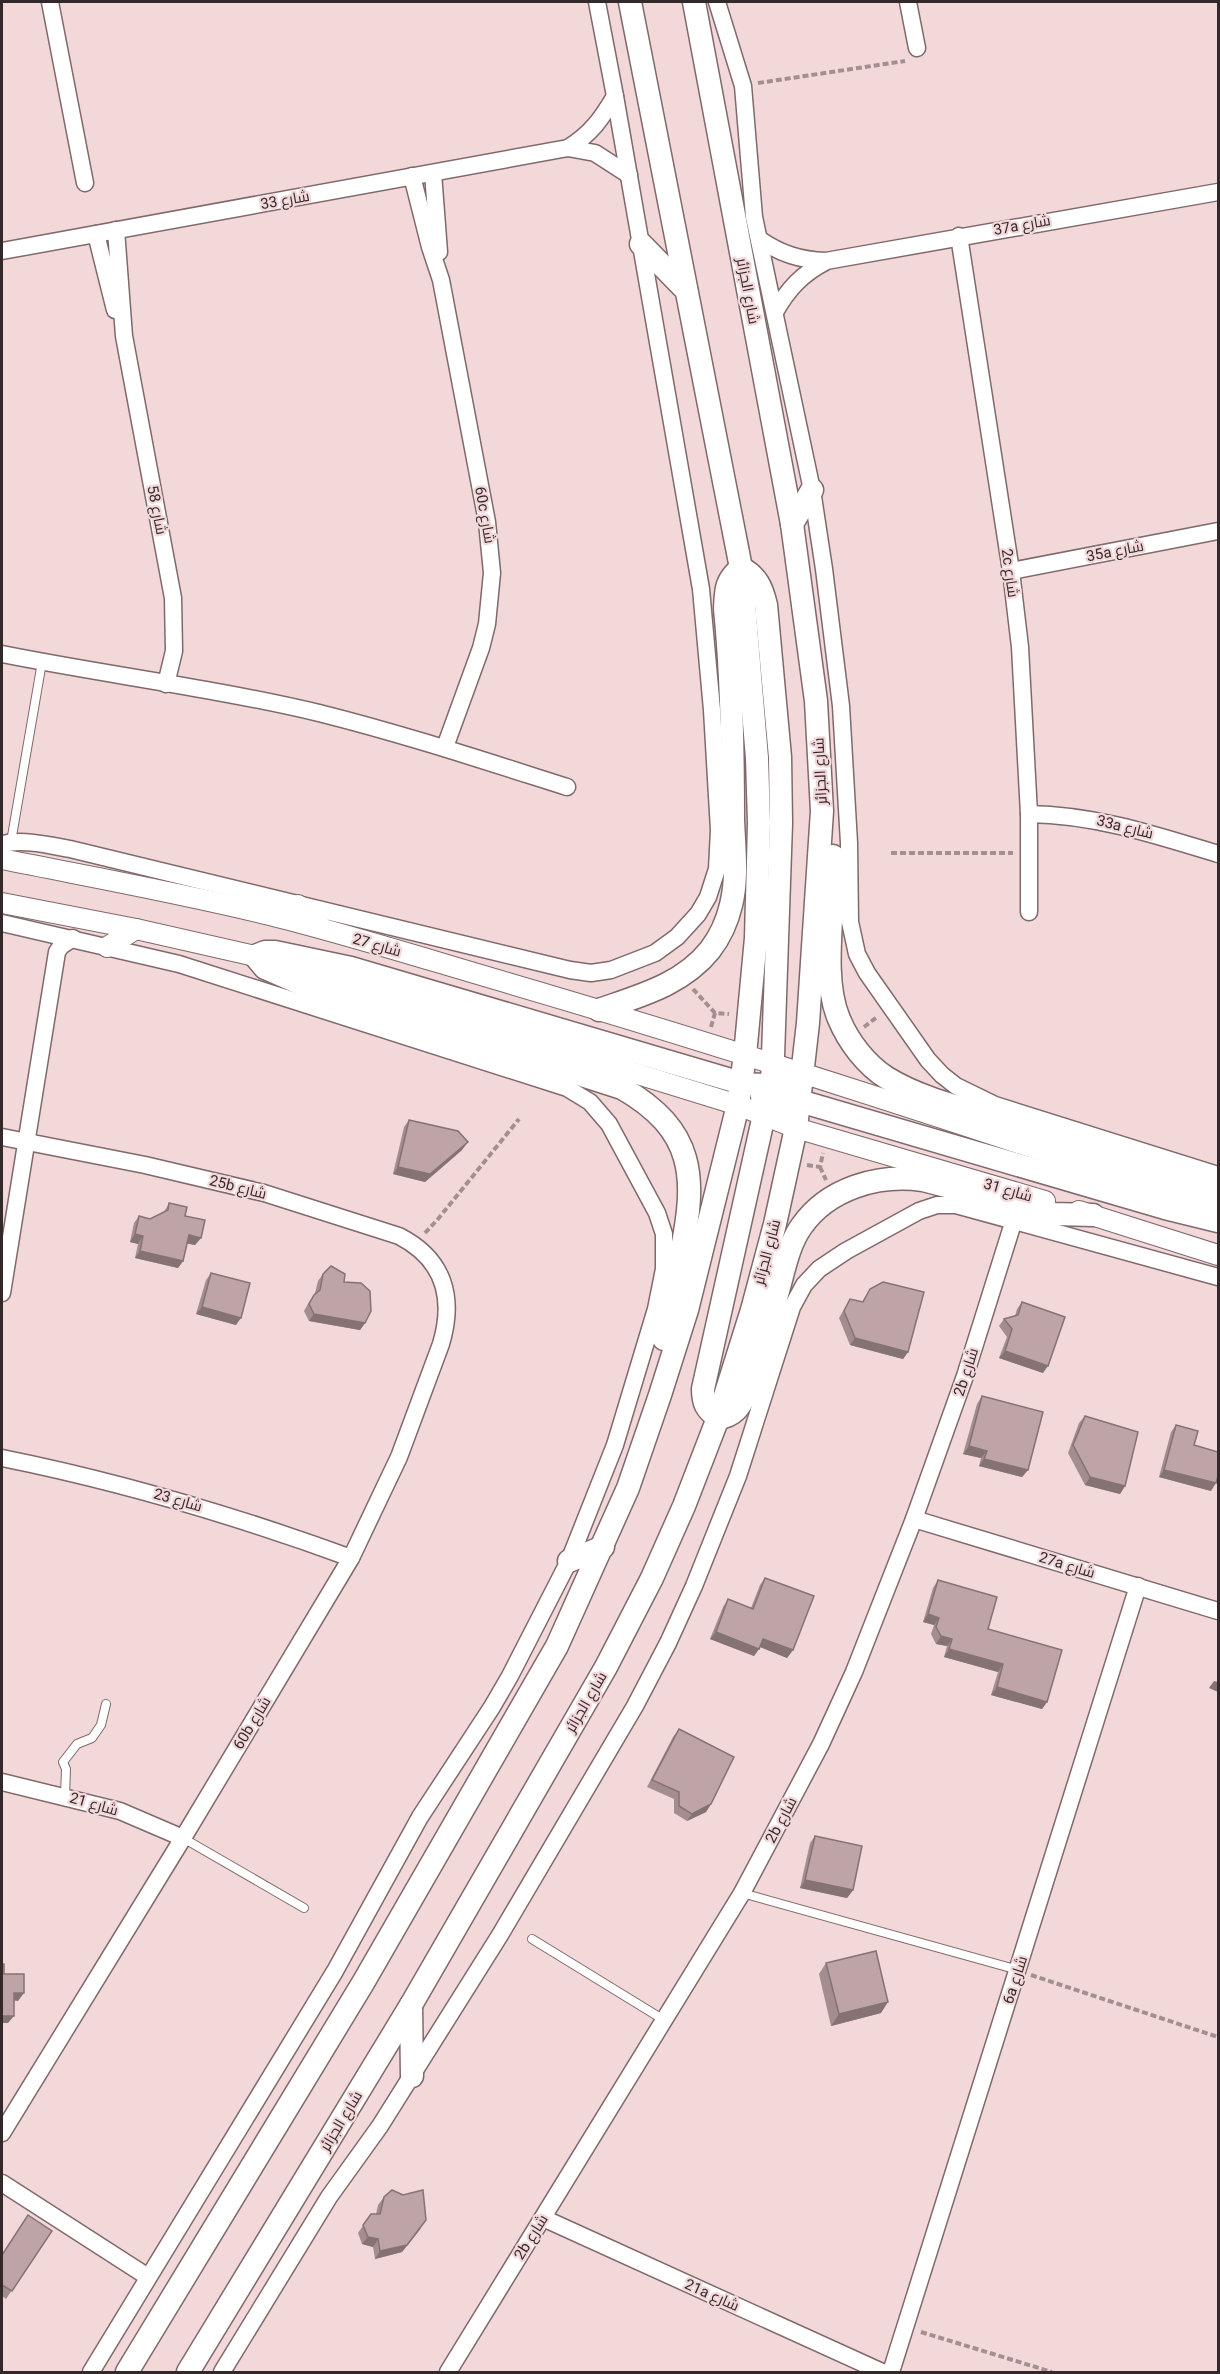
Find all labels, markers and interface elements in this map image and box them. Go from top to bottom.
street label: شارع 33 [259,187,311,215]
street label: 37a شارع [992,211,1052,241]
street label: شارع الجزائر [731,255,763,326]
street label: شارع 58 [141,484,171,536]
street label: 60c شارع [469,485,499,545]
street label: 35a شارع [1085,537,1145,567]
street label: 2c شارع [996,547,1022,599]
street label: شارع الجزائر [809,737,833,806]
street label: 33a شارع [1094,811,1155,845]
street label: شارع 27 [350,930,403,962]
street label: 25b شارع [207,1171,268,1205]
street label: شارع 31 [981,1175,1034,1207]
street label: شارع الجزائر [749,1217,786,1288]
street label: 2b شارع [950,1346,984,1399]
street label: شارع 23 [151,1485,204,1517]
street label: 27a شارع [1036,1548,1097,1584]
street label: شارع الجزائر [561,1668,612,1737]
street label: 60b شارع [229,1693,276,1754]
street label: شارع 21 [67,1789,120,1821]
street label: 2b شارع [761,1794,802,1847]
street label: 6a شارع [999,1954,1033,2007]
street label: شارع الجزائر [316,2088,368,2156]
street label: 2b شارع [510,2211,553,2264]
street label: 21a شارع [681,2275,742,2317]

